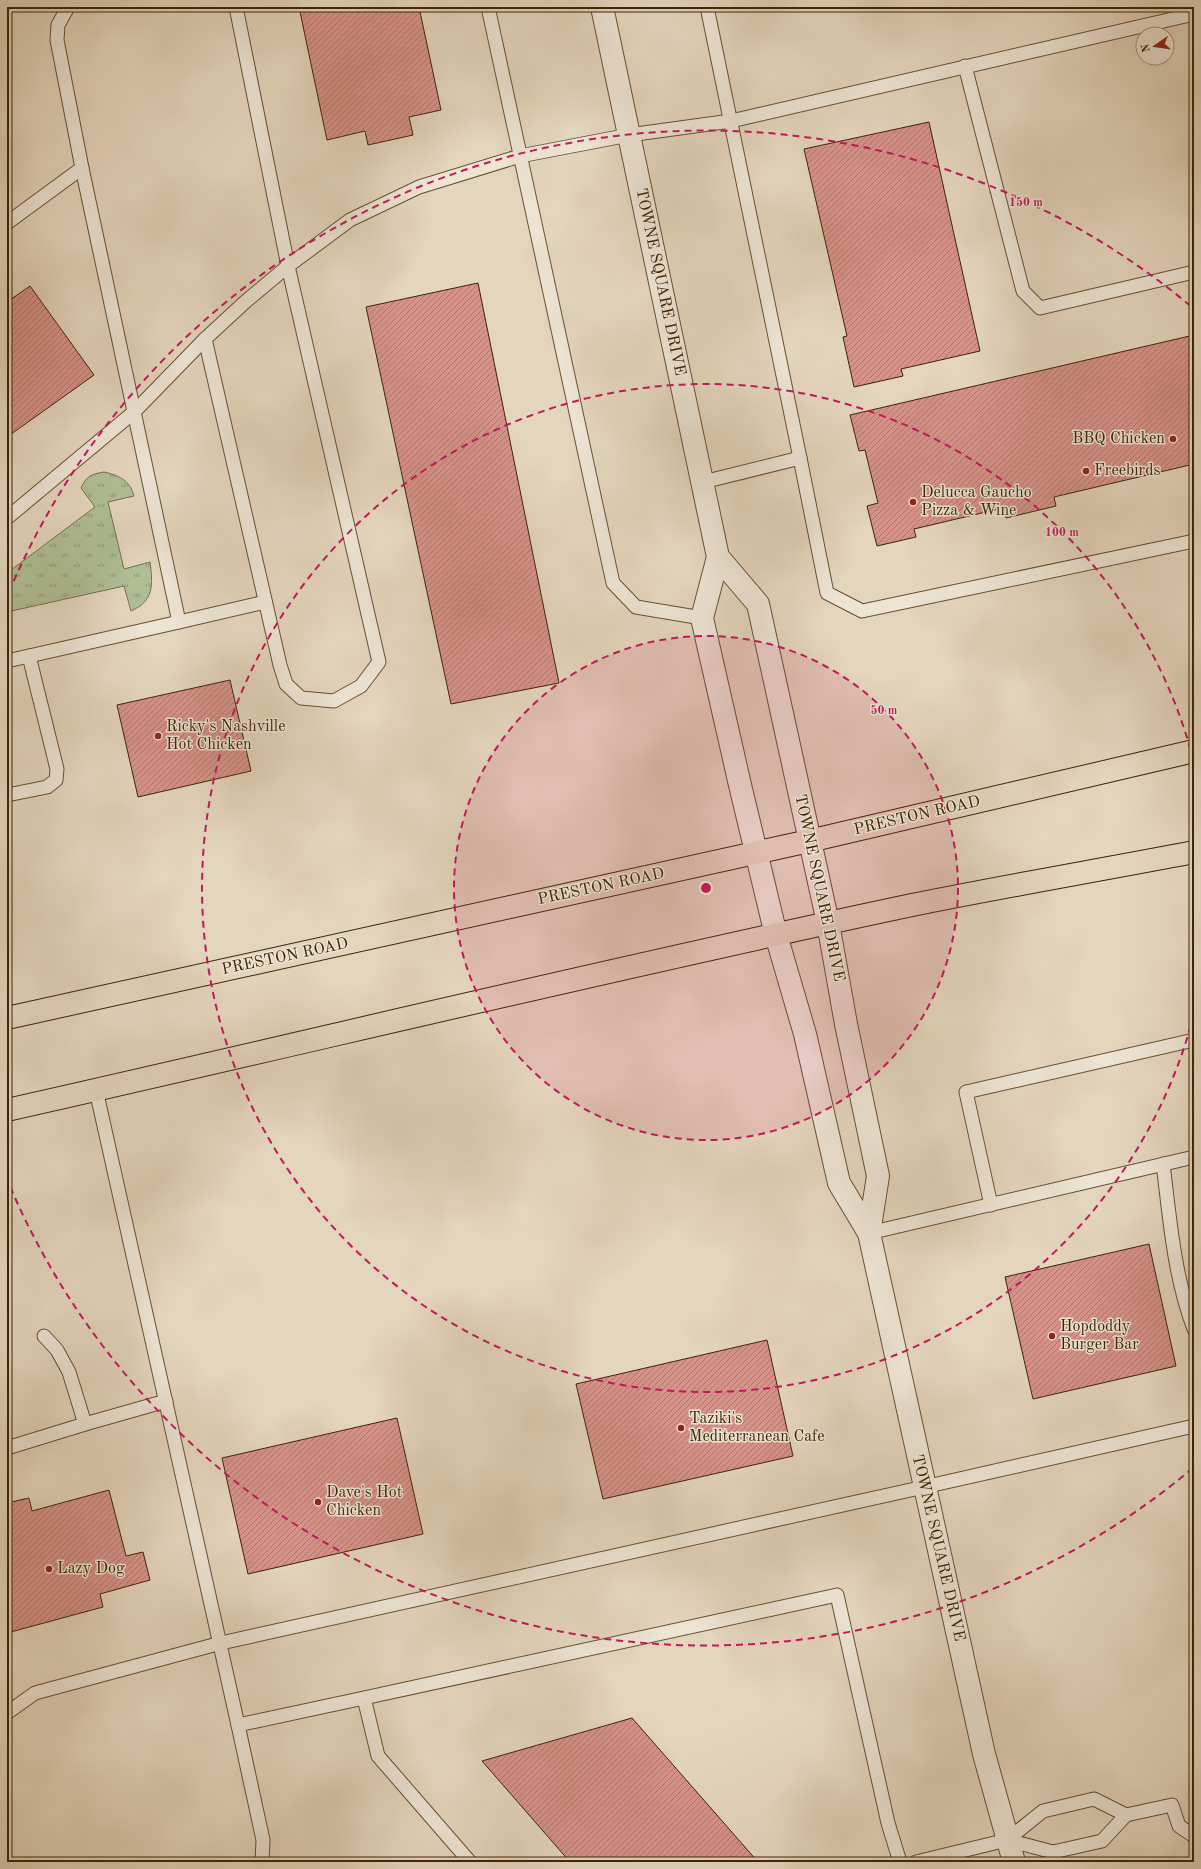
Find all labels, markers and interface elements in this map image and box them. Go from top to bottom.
north arrow [1135,26,1175,66]
text: N [1140,42,1153,53]
street label: TOWNE SQUARE DRIVE [632,187,688,377]
text: 150 m [1009,196,1043,209]
place label: BBQ Chicken [1072,431,1165,447]
marker: BBQ Chicken [1168,434,1178,444]
place label: Freebirds [1094,463,1161,479]
marker: Freebirds [1081,466,1091,476]
place label: Delucca Gaucho Pizza & Wine [921,485,1032,519]
marker: Delucca Gaucho Pizza & Wine [908,497,918,507]
text: 100 m [1045,527,1079,539]
text: 50 m [871,704,898,717]
place label: Ricky's Nashville Hot Chicken [166,719,286,753]
marker: Ricky's Nashville Hot Chicken [153,731,163,741]
street label: TOWNE SQUARE DRIVE [791,793,847,983]
street label: PRESTON ROAD [852,794,982,838]
street label: PRESTON ROAD [536,866,666,908]
centre of rings [699,881,713,895]
street label: PRESTON ROAD [220,936,350,978]
place label: Hopdoddy Burger Bar [1060,1319,1139,1353]
marker: Hopdoddy Burger Bar [1047,1331,1057,1341]
place label: Taziki's Mediterranean Cafe [689,1411,825,1445]
marker: Taziki's Mediterranean Cafe [676,1423,686,1433]
street label: TOWNE SQUARE DRIVE [909,1453,967,1643]
place label: Dave's Hot Chicken [326,1485,403,1519]
marker: Dave's Hot Chicken [313,1497,323,1507]
place label: Lazy Dog [57,1561,125,1577]
marker: Lazy Dog [44,1564,54,1574]

